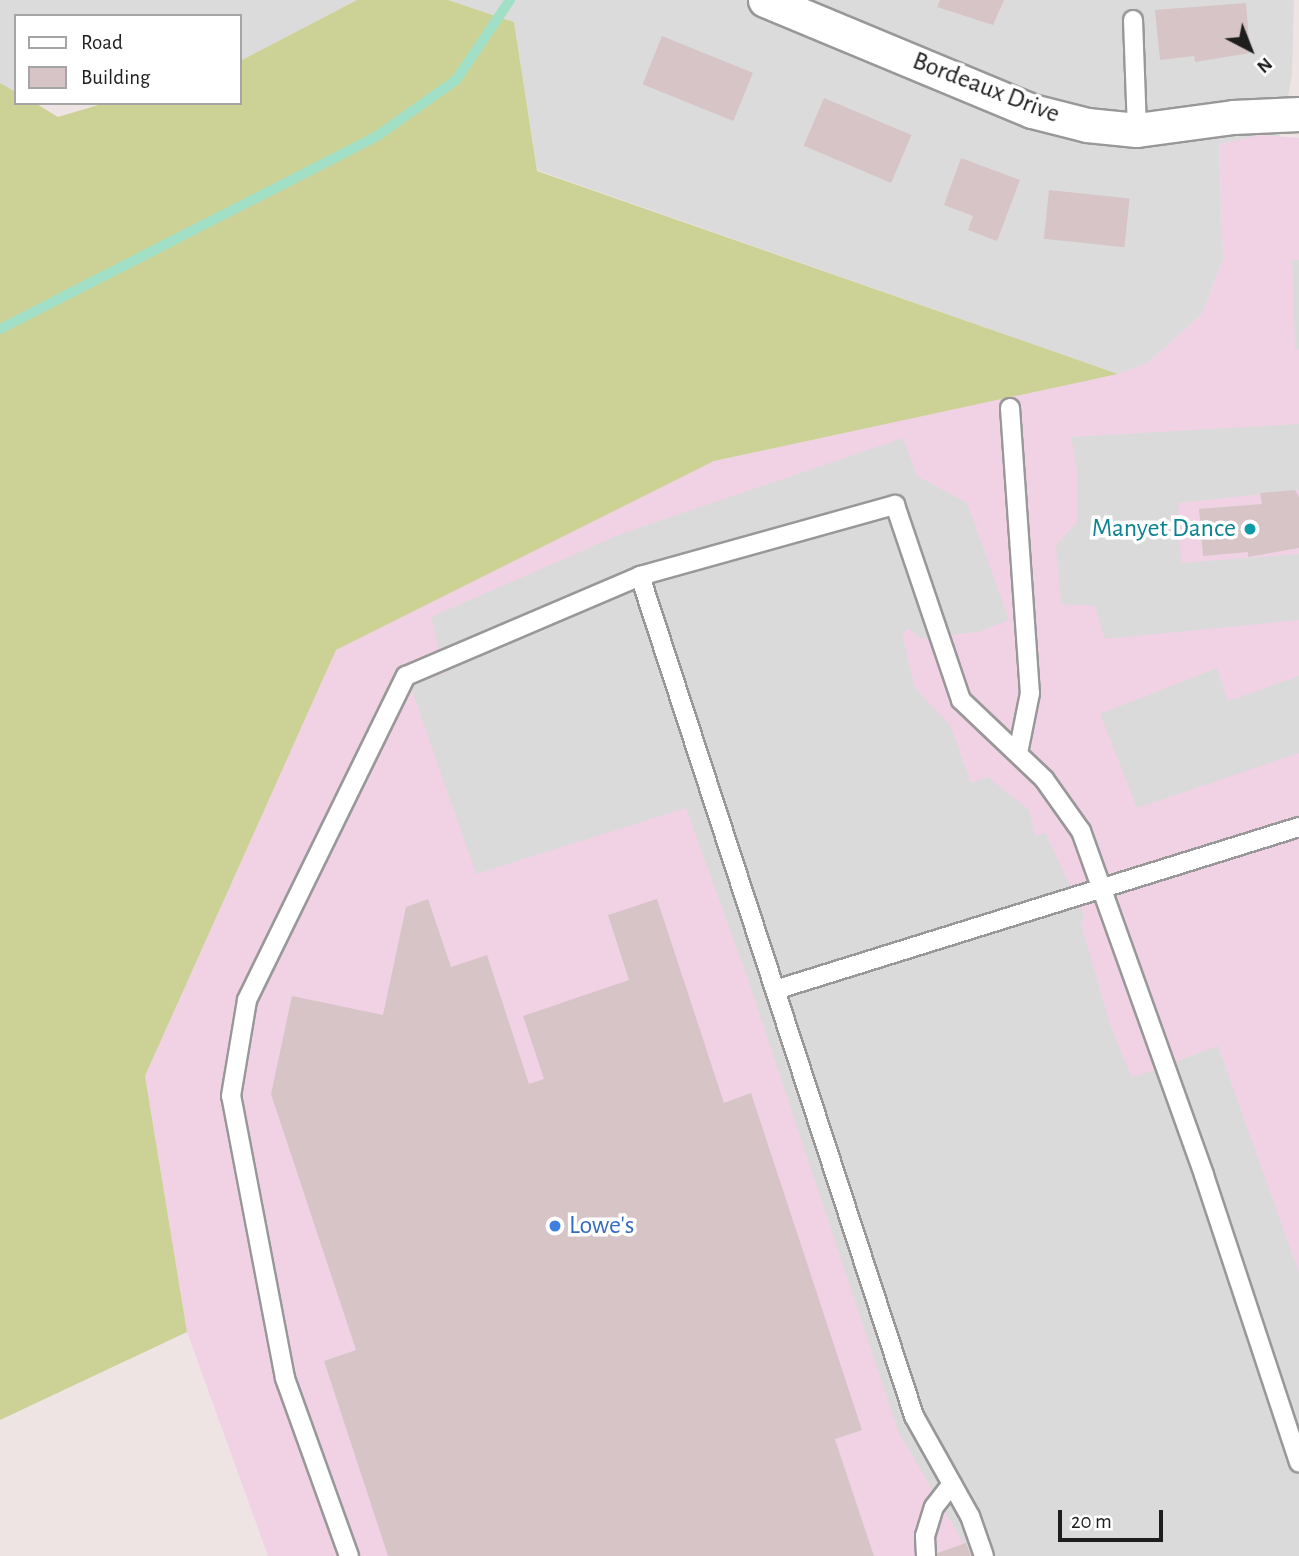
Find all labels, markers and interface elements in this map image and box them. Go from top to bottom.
legend [14,14,242,105]
north arrow [1215,14,1285,84]
text: Road [81,32,123,53]
street label: Bordeaux Drive [908,46,1064,130]
text: N [1253,53,1276,76]
text: Building [81,67,150,88]
place label: Manyet Dance [1092,513,1236,545]
marker: Manyet Dance [1242,521,1258,537]
place label: Lowe's [569,1210,634,1242]
marker: Lowe's [547,1218,563,1234]
scale bar [1061,1496,1166,1540]
text: 20 m [1071,1511,1112,1532]

